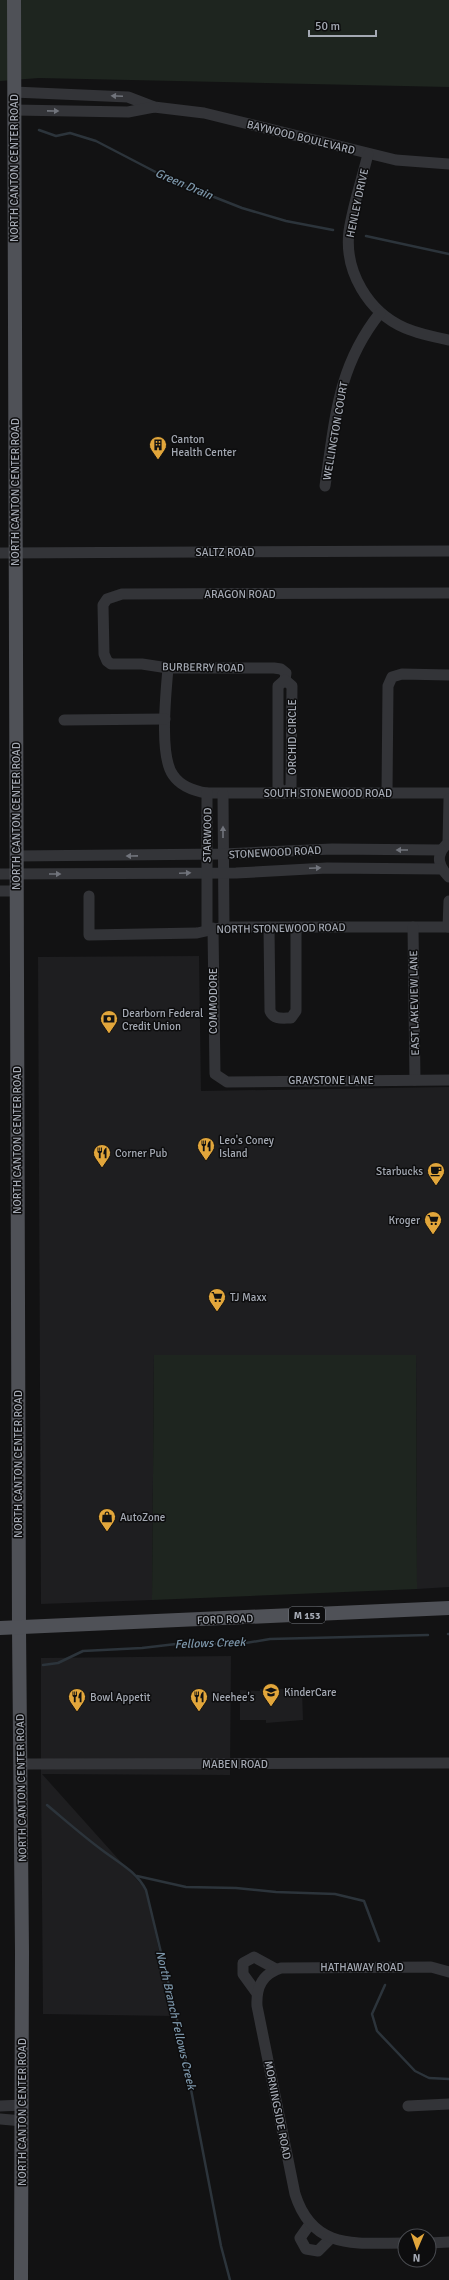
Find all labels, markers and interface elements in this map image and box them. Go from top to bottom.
scale bar [309,12,376,38]
text: 50 m [315,19,340,34]
one-way arrow [110,93,123,99]
street label: NORTH CANTON CENTER ROAD [8,94,21,242]
one-way arrow [47,107,59,114]
street label: BAYWOOD BOULEVARD [246,118,356,157]
water label: Green Drain [153,166,215,203]
street label: HENLEY DRIVE [344,167,371,239]
street label: WELLINGTON COURT [320,380,351,481]
street label: NORTH CANTON CENTER ROAD [9,418,22,566]
place label: Canton Health Center [171,433,236,459]
building icon: Canton Health Center [148,435,168,460]
street label: SALTZ ROAD [196,546,254,559]
street label: ARAGON ROAD [204,588,276,601]
street label: BURBERRY ROAD [162,660,244,675]
street label: ORCHID CIRCLE [286,699,299,775]
street label: NORTH CANTON CENTER ROAD [10,742,23,890]
street label: SOUTH STONEWOOD ROAD [264,787,392,800]
street label: STARWOOD [201,808,214,862]
one-way arrow [220,825,226,838]
street label: STONEWOOD ROAD [228,844,322,861]
one-way arrow [395,847,408,853]
one-way arrow [125,853,138,859]
one-way arrow [309,865,321,872]
one-way arrow [179,870,192,876]
one-way arrow [49,871,62,877]
street label: NORTH STONEWOOD ROAD [216,921,346,936]
street label: EAST LAKEVIEW LANE [407,950,422,1056]
street label: COMMODORE [207,968,220,1034]
place label: Dearborn Federal Credit Union [122,1007,203,1033]
bank icon: Dearborn Federal Credit Union [99,1009,119,1034]
street label: NORTH CANTON CENTER ROAD [11,1066,24,1214]
street label: GRAYSTONE LANE [288,1074,374,1087]
place label: Leo's Coney Island [219,1134,275,1160]
restaurant icon: Leo's Coney Island [196,1136,216,1161]
restaurant icon: Corner Pub [92,1143,112,1168]
place label: Corner Pub [115,1147,167,1160]
cafe icon: Starbucks [426,1161,446,1186]
place label: Starbucks [376,1165,423,1178]
supermarket icon: Kroger [423,1210,443,1235]
place label: Kroger [389,1214,420,1227]
supermarket icon: TJ Maxx [207,1287,227,1312]
place label: TJ Maxx [230,1291,267,1304]
street label: NORTH CANTON CENTER ROAD [12,1390,25,1538]
shop icon: AutoZone [97,1507,117,1532]
place label: AutoZone [120,1511,165,1524]
road number: M 153 [289,1607,325,1623]
street label: FORD ROAD [197,1612,253,1627]
water label: Fellows Creek [174,1635,247,1652]
school or university icon: KinderCare [261,1682,281,1707]
place label: KinderCare [284,1686,336,1699]
restaurant icon: Bowl Appetit [67,1687,87,1712]
restaurant icon: Neehee's [189,1687,209,1712]
place label: Bowl Appetit [90,1691,151,1704]
place label: Neehee's [212,1691,255,1704]
street label: NORTH CANTON CENTER ROAD [14,1714,29,1862]
street label: MABEN ROAD [202,1758,268,1771]
water label: North Branch Fellows Creek [152,1949,199,2092]
street label: HATHAWAY ROAD [320,1961,404,1974]
street label: NORTH CANTON CENTER ROAD [16,2038,29,2186]
street label: MORNINGSIDE ROAD [262,2060,293,2161]
north arrow [397,2228,437,2268]
text: N [413,2251,421,2264]

